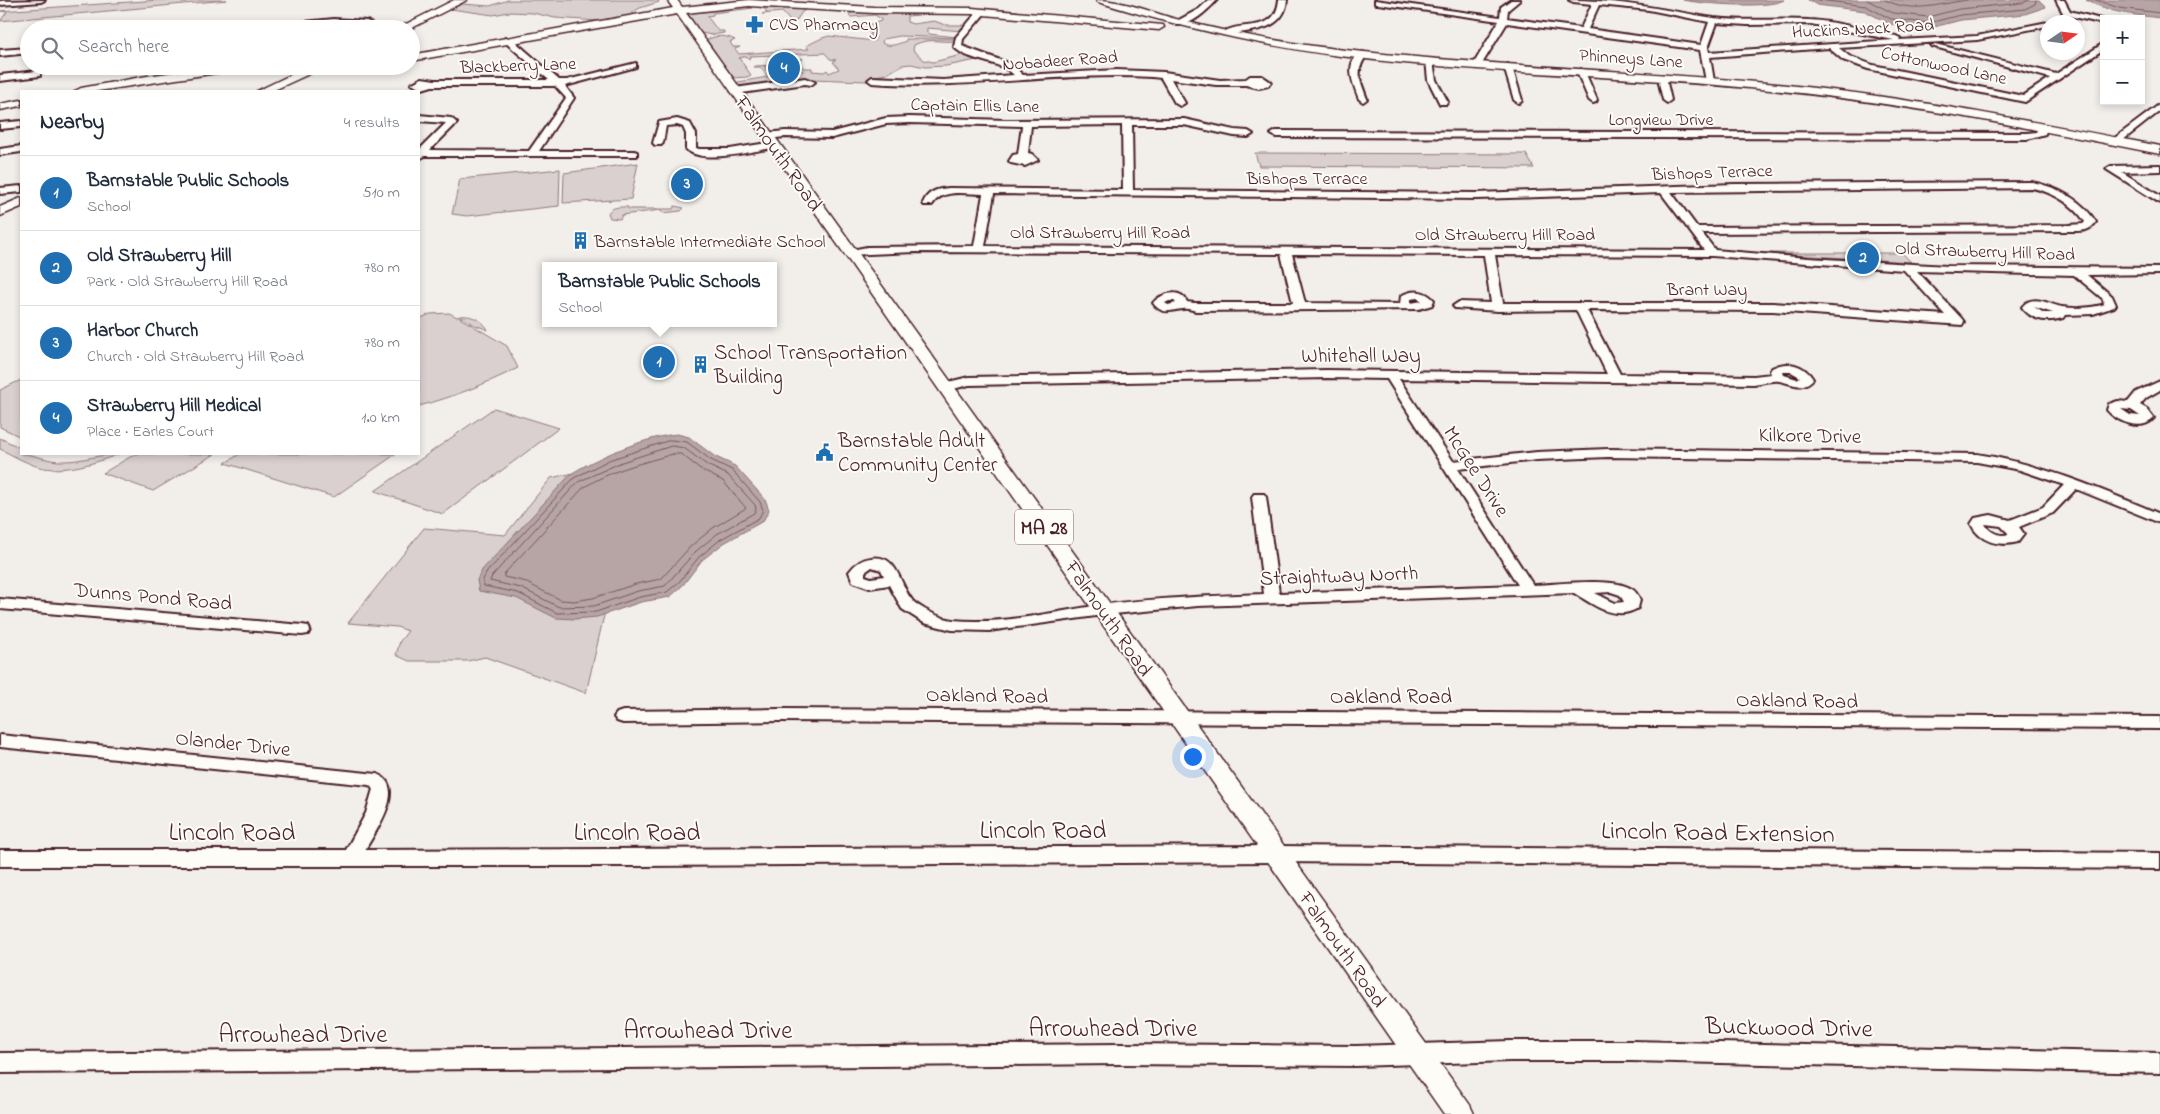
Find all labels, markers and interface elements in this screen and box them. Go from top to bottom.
place label: CVS Pharmacy [769,13,878,39]
street label: Huckins Neck Road [1791,13,1935,47]
pharmacy icon: CVS Pharmacy [745,14,765,34]
north arrow [2040,15,2085,60]
map controls [2100,15,2145,105]
button: + [2100,15,2145,60]
search box [20,20,420,75]
icon: search [38,34,66,62]
text: Search here [78,34,169,61]
street label: Cottonwood Lane [1878,41,2010,93]
street label: Phinneys Lane [1578,43,1685,77]
street label: Nobadeer Road [1002,45,1119,79]
pin: 4 [768,49,800,87]
street label: Blackberry Lane [459,52,578,82]
button: − [2100,60,2145,105]
street label: Falmouth Road [726,89,829,218]
street label: Captain Ellis Lane [910,93,1041,121]
text: Nearby [40,108,104,138]
street label: Longview Drive [1608,108,1715,135]
text: 4 results [344,111,400,135]
street label: Bishops Terrace [1650,159,1774,189]
pin: 3 [671,165,703,203]
street label: Bishops Terrace [1245,167,1369,193]
text: Barnstable Public Schools [87,168,289,195]
text: 1 [53,181,59,205]
text: 510 m [362,181,400,205]
text: School [87,195,131,219]
street label: Old Strawberry Hill Road [1010,221,1190,247]
street label: Old Strawberry Hill Road [1415,223,1595,249]
place label: Barnstable Intermediate School [593,230,826,256]
building icon: Barnstable Intermediate School [570,231,590,251]
street label: Old Strawberry Hill Road [1894,237,2076,269]
pin: 2 [1847,239,1879,277]
text: Old Strawberry Hill [87,243,231,270]
text: 2 [52,256,60,280]
text: 780 m [364,256,400,280]
popup [542,262,777,327]
text: Barnstable Public Schools [558,269,761,296]
text: Park · Old Strawberry Hill Road [87,270,288,294]
street label: Brant Way [1666,278,1747,304]
text: School [558,296,602,320]
text: Harbor Church [87,318,198,345]
text: 3 [53,331,59,355]
text: 780 m [364,331,400,355]
place label: School Transportation Building [713,339,907,395]
street label: Whitehall Way [1301,342,1421,374]
pin: 1 [643,343,675,381]
text: Church · Old Strawberry Hill Road [87,345,304,369]
building icon: School Transportation Building [690,354,710,374]
text: Strawberry Hill Medical [87,393,261,420]
text: 4 [53,406,59,430]
text: 1.0 km [361,406,400,430]
text: Place · Earles Court [87,420,214,444]
street label: McGee Drive [1435,421,1516,524]
street label: Kilkore Drive [1758,421,1862,453]
place label: Barnstable Adult Community Center [837,427,998,483]
public building icon: Barnstable Adult Community Center [814,442,834,462]
road number: MA 28 [1015,510,1073,544]
street label: Falmouth Road [1056,554,1159,683]
street label: Straightway North [1259,559,1419,597]
street label: Dunns Pond Road [71,576,233,620]
street label: Oakland Road [926,681,1049,713]
street label: Oakland Road [1330,683,1452,713]
street label: Oakland Road [1736,686,1859,718]
street label: Olander Drive [174,724,293,766]
your location [1180,744,1206,770]
street label: Lincoln Road [980,814,1106,850]
street label: Lincoln Road Extension [1601,814,1835,854]
street label: Lincoln Road [169,816,295,852]
street label: Lincoln Road [574,816,700,852]
street label: Falmouth Road [1290,885,1393,1014]
street label: Buckwood Drive [1704,1010,1874,1048]
street label: Arrowhead Drive [1029,1012,1198,1048]
street label: Arrowhead Drive [624,1014,793,1050]
street label: Arrowhead Drive [219,1018,388,1054]

